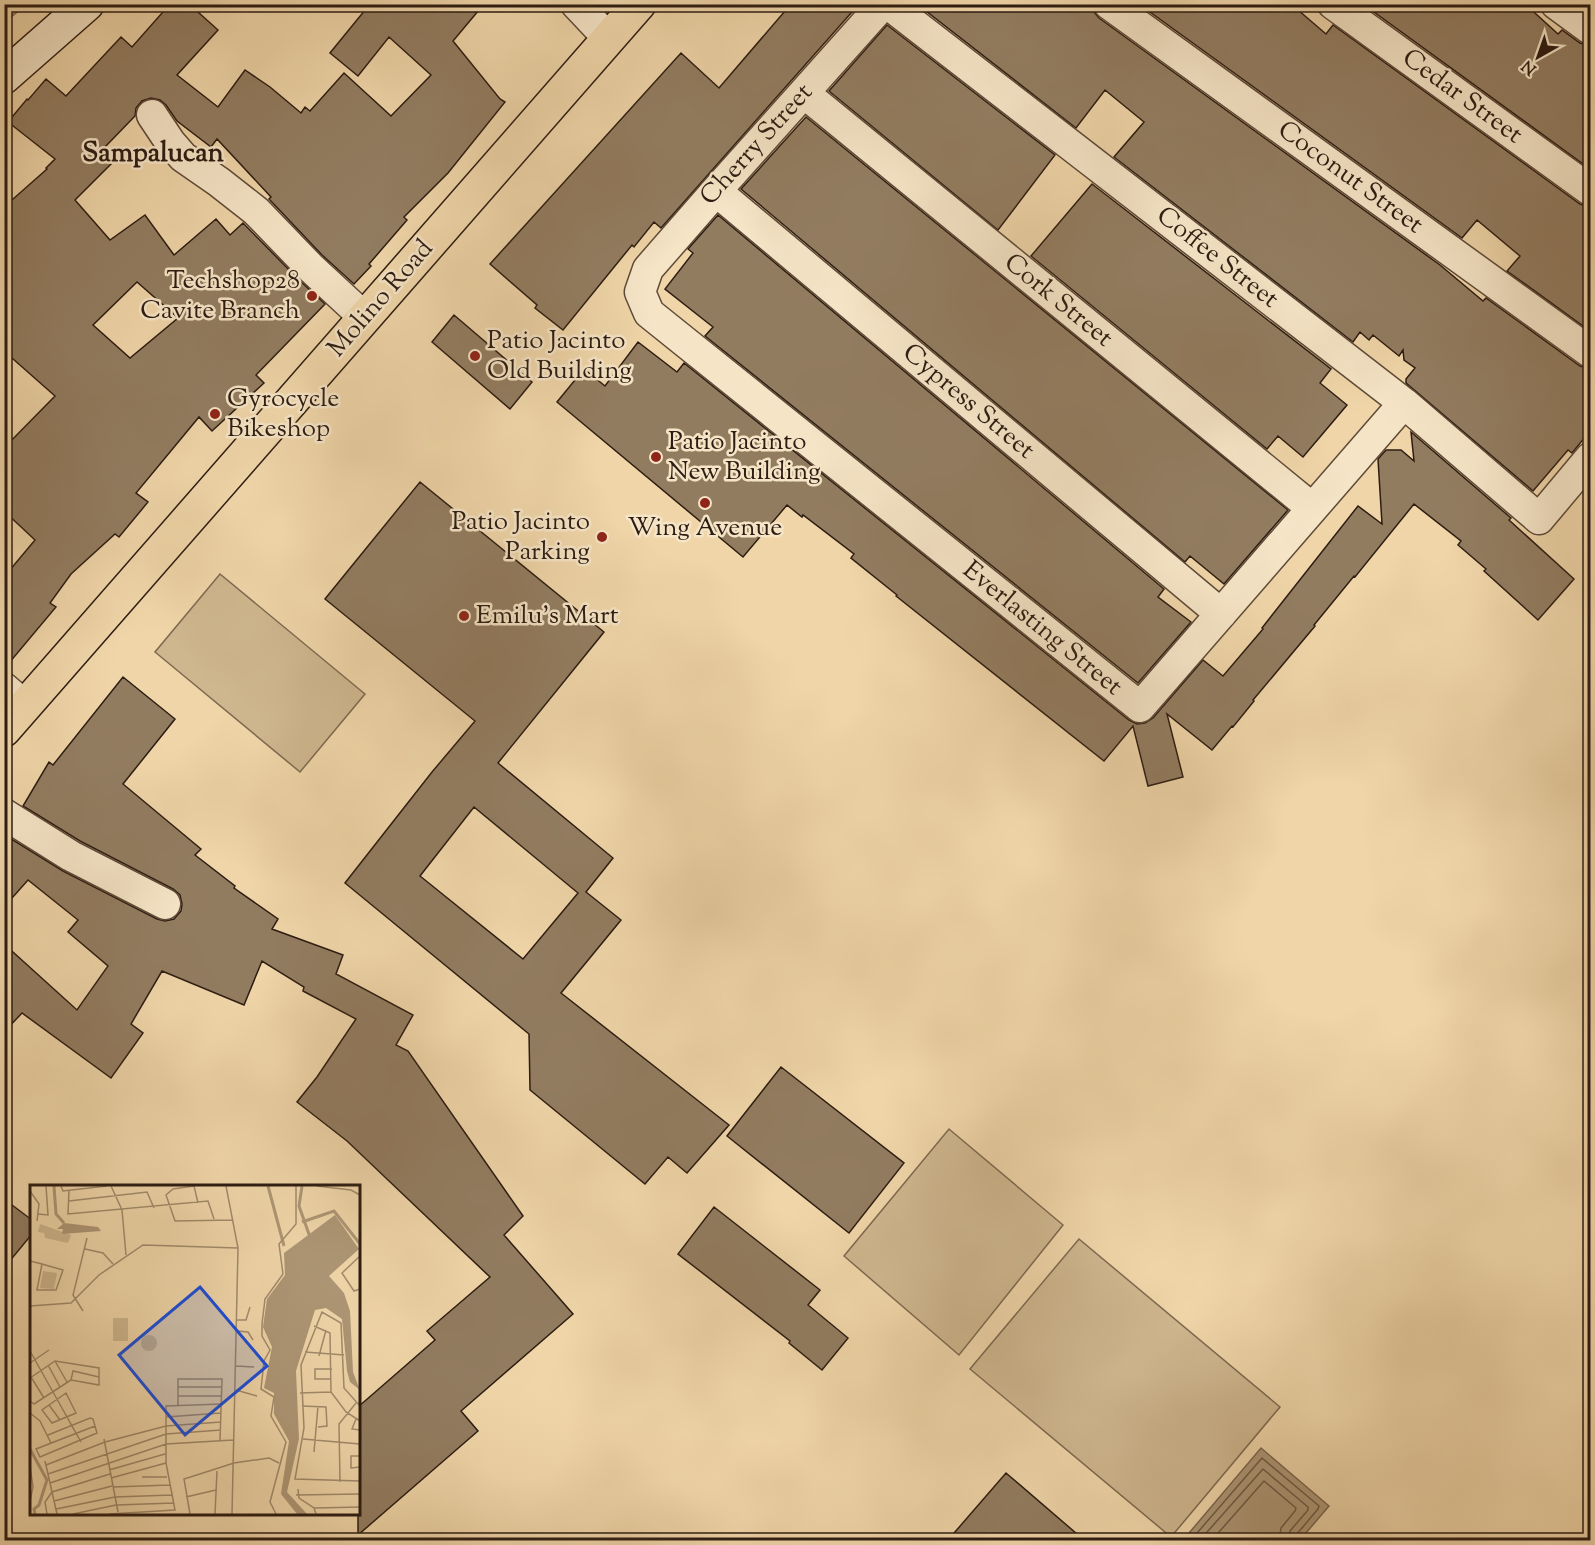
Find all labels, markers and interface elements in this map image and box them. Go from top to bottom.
north arrow [1508,27,1568,87]
street label: Cedar Street [1394,41,1530,153]
text: N [1518,54,1542,79]
street label: Cherry Street [692,76,822,214]
street label: Coconut Street [1270,112,1431,244]
district label: Sampalucan [82,135,224,174]
street label: Coffee Street [1148,198,1286,318]
street label: Molino Road [319,232,443,366]
street label: Cork Street [995,245,1121,357]
place label: Techshop28 Cavite Branch [140,263,300,330]
marker: Techshop28 Cavite Branch [305,289,319,303]
place label: Patio Jacinto Old Building [487,323,632,390]
street label: Cypress Street [894,335,1042,469]
marker: Patio Jacinto Old Building [468,349,482,363]
place label: Gyrocycle Bikeshop [227,381,339,448]
marker: Gyrocycle Bikeshop [208,407,222,421]
place label: Patio Jacinto New Building [668,424,821,491]
marker: Patio Jacinto New Building [649,450,663,464]
marker: Wing Avenue [698,496,712,510]
place label: Patio Jacinto Parking [452,504,590,571]
place label: Wing Avenue [628,510,782,547]
marker: Patio Jacinto Parking [595,530,609,544]
street label: Everlasting Street [954,553,1130,705]
place label: Emilu's Mart [476,598,619,635]
marker: Emilu's Mart [457,609,471,623]
inset map [30,1185,360,1515]

